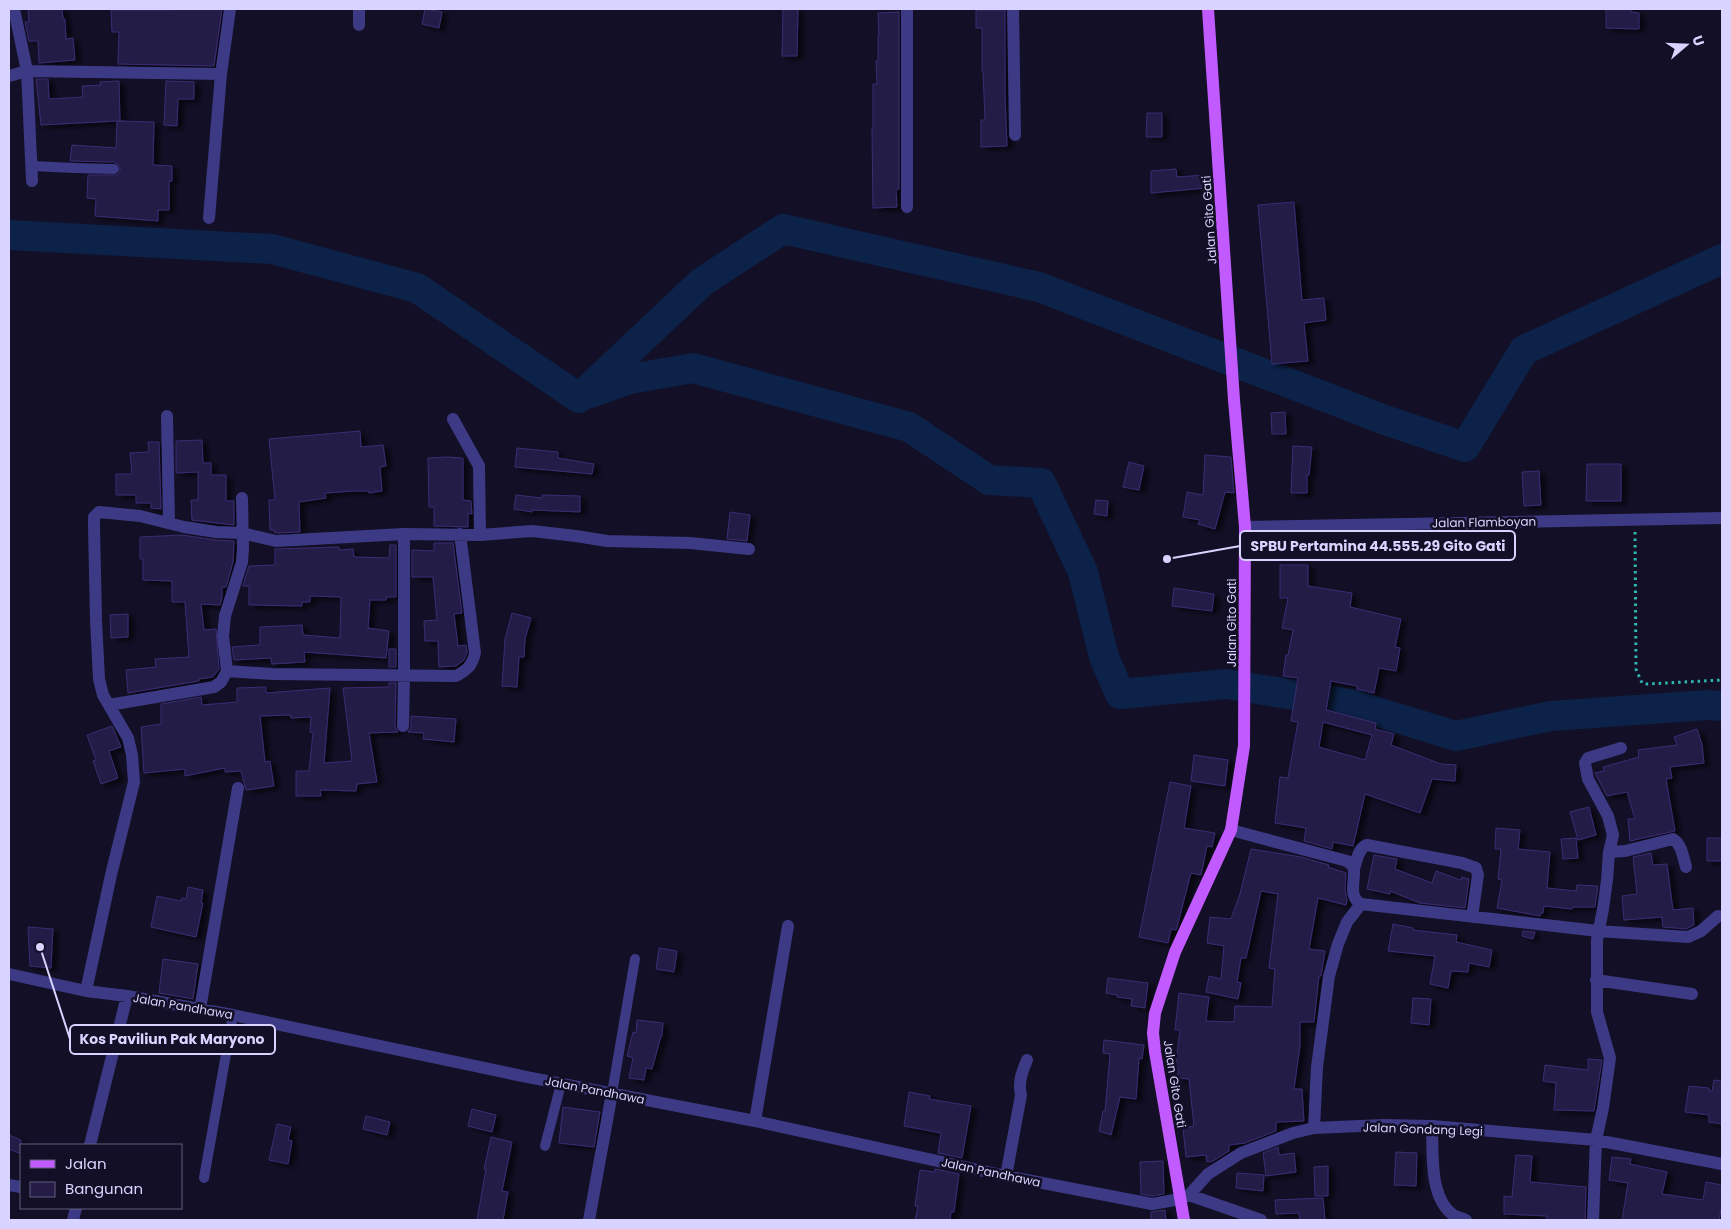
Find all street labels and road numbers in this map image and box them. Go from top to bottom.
street label: Jalan Gito Gati [1197,175,1221,265]
street label: Jalan Flamboyan [1432,513,1536,531]
street label: Jalan Gito Gati [1223,579,1240,667]
street label: Jalan Pandhawa [132,989,234,1023]
street label: Jalan Gito Gati [1160,1039,1190,1129]
street label: Jalan Pandhawa [544,1072,646,1108]
street label: Jalan Gondang Legi [1363,1118,1483,1140]
street label: Jalan Pandhawa [940,1153,1042,1191]

